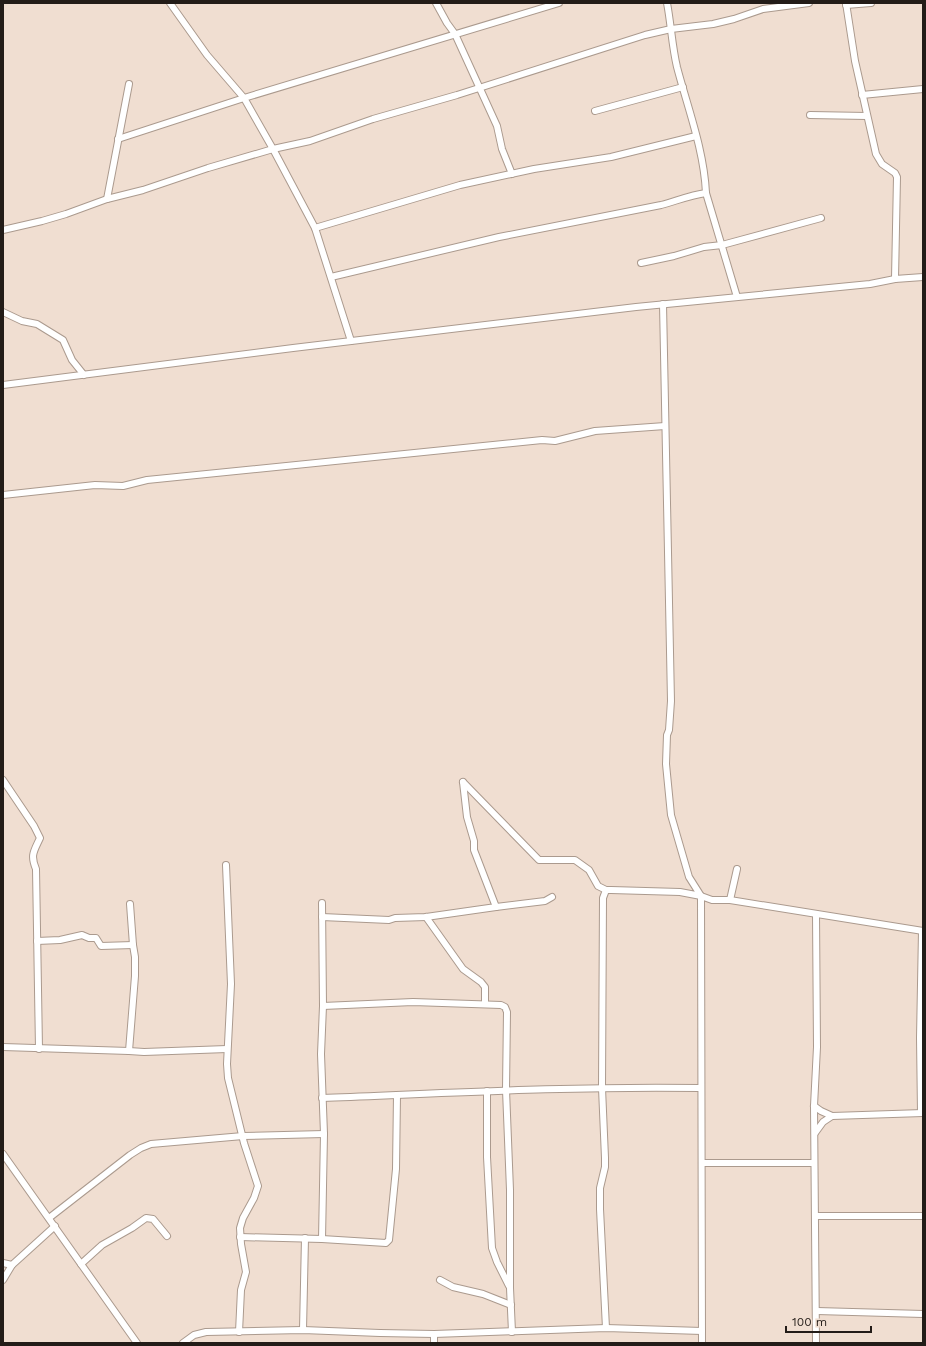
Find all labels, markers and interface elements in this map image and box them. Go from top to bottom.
scale bar [786,1308,871,1334]
text: 100 m [792,1315,827,1329]

